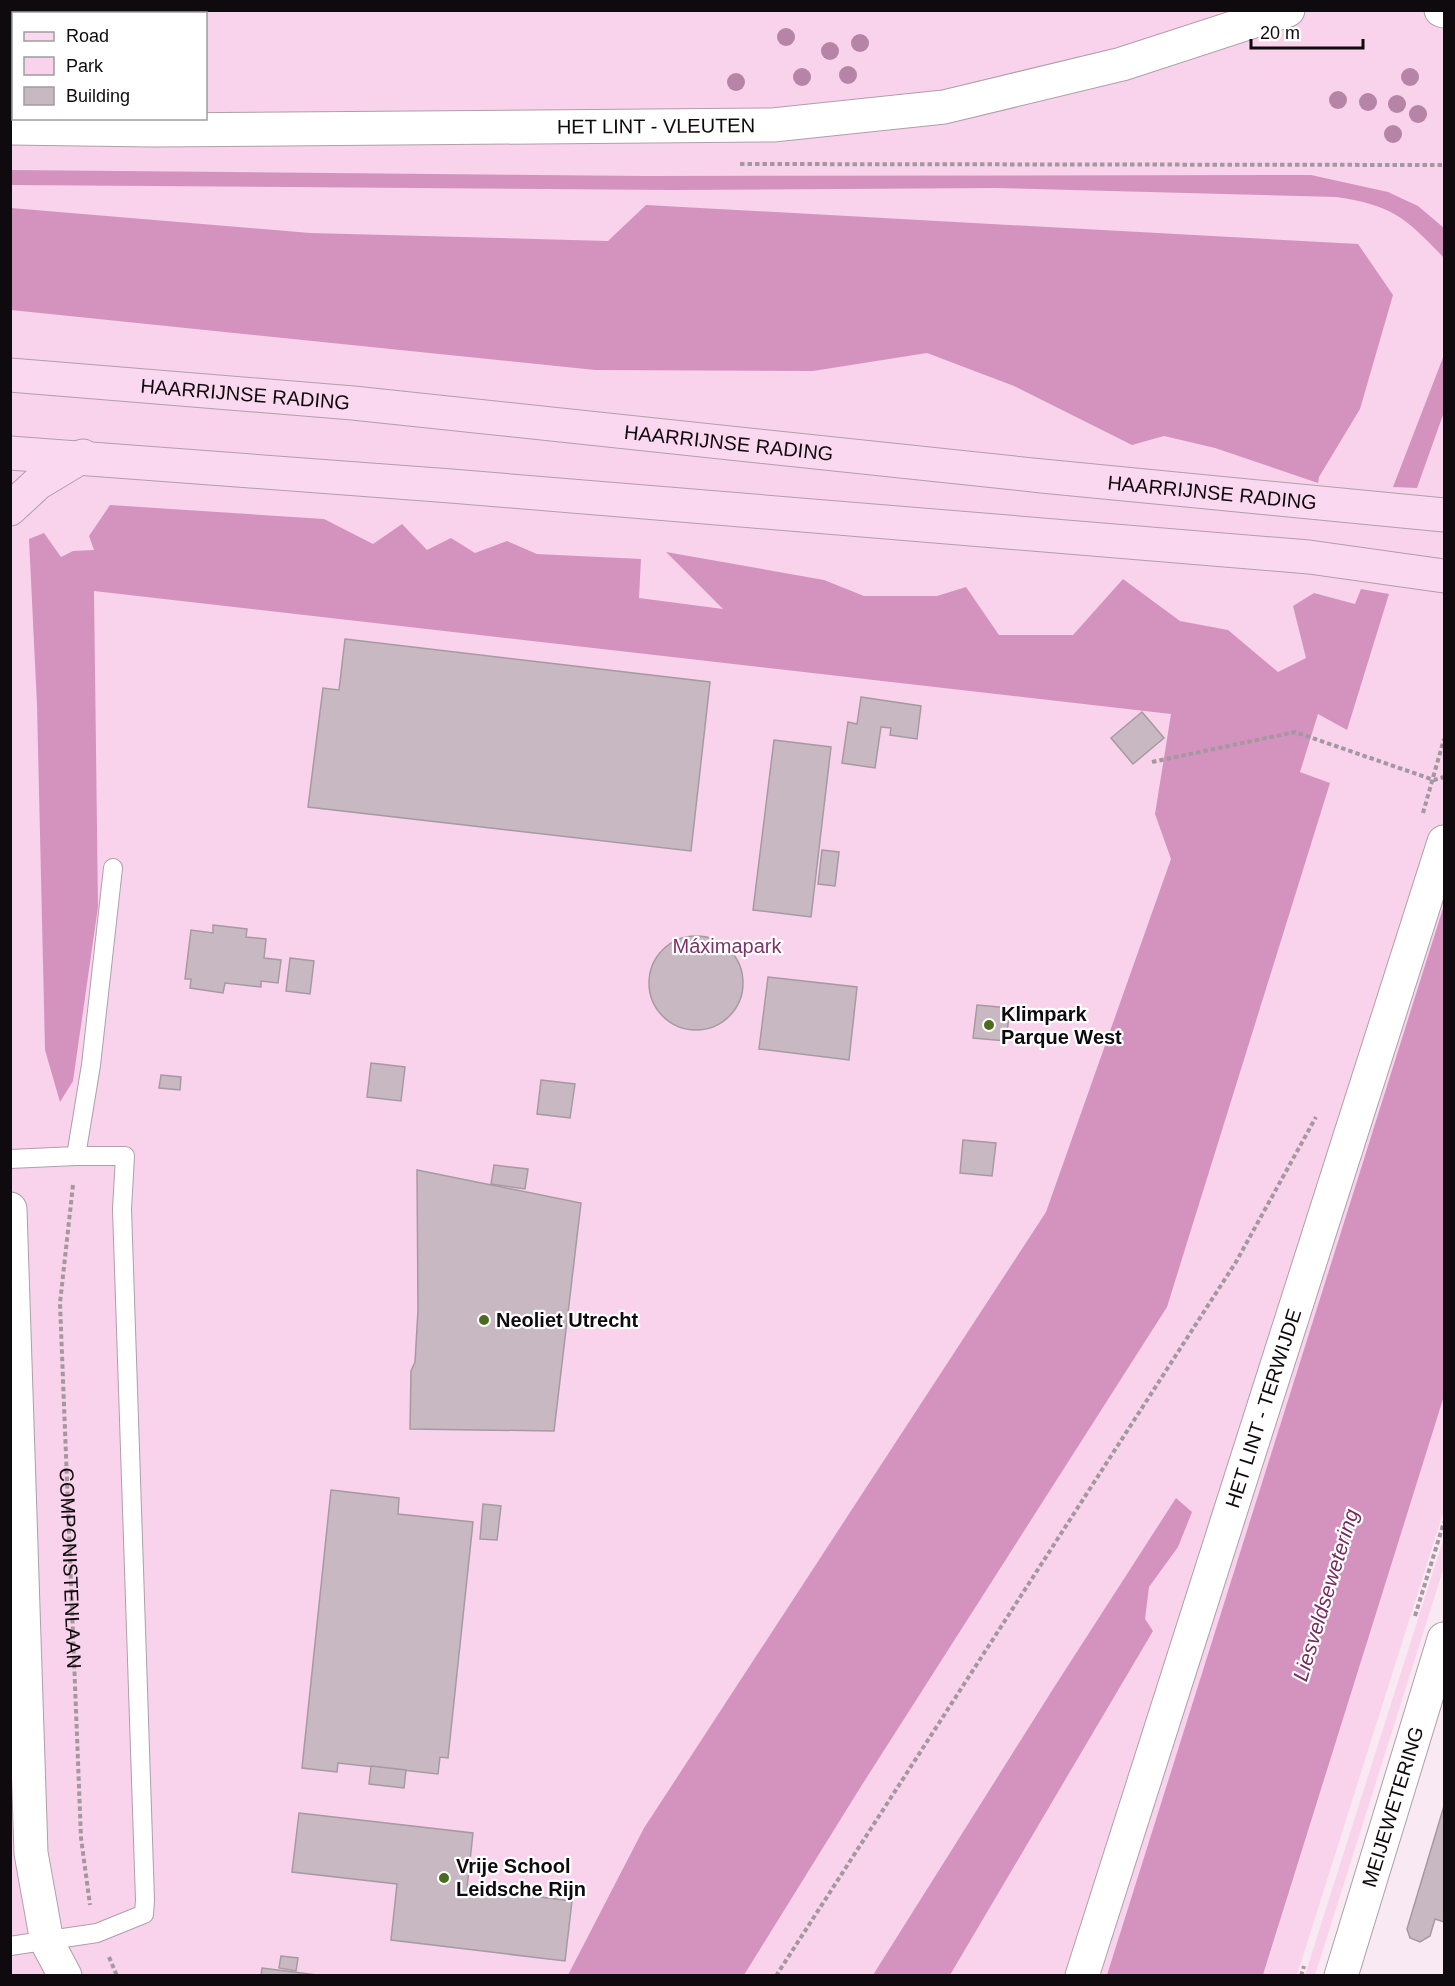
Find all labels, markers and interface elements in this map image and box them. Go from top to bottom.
legend [12,12,207,120]
scale bar [1251,12,1364,50]
text: 20 m [1260,23,1300,43]
text: Road [66,26,109,46]
text: Park [66,56,104,76]
text: Building [66,86,130,106]
street label: HET LINT - VLEUTEN [557,114,755,138]
street label: HAARRIJNSE RADING [140,375,351,414]
street label: HAARRIJNSE RADING [623,421,834,465]
street label: HAARRIJNSE RADING [1107,471,1318,514]
park label: Máximapark [673,935,782,957]
place label: Klimpark Parque West [1001,1003,1122,1048]
marker: Klimpark Parque West [982,1018,996,1032]
street label: HET LINT - TERWIJDE [1221,1306,1305,1510]
place label: Neoliet Utrecht [496,1309,639,1331]
marker: Neoliet Utrecht [477,1313,491,1327]
street label: COMPONISTENLAAN [55,1467,85,1669]
water label: Liesveldsewetering [1288,1506,1363,1684]
street label: MEIJEWETERING [1358,1724,1428,1890]
place label: Vrije School Leidsche Rijn [456,1855,586,1900]
marker: Vrije School Leidsche Rijn [437,1871,451,1885]

